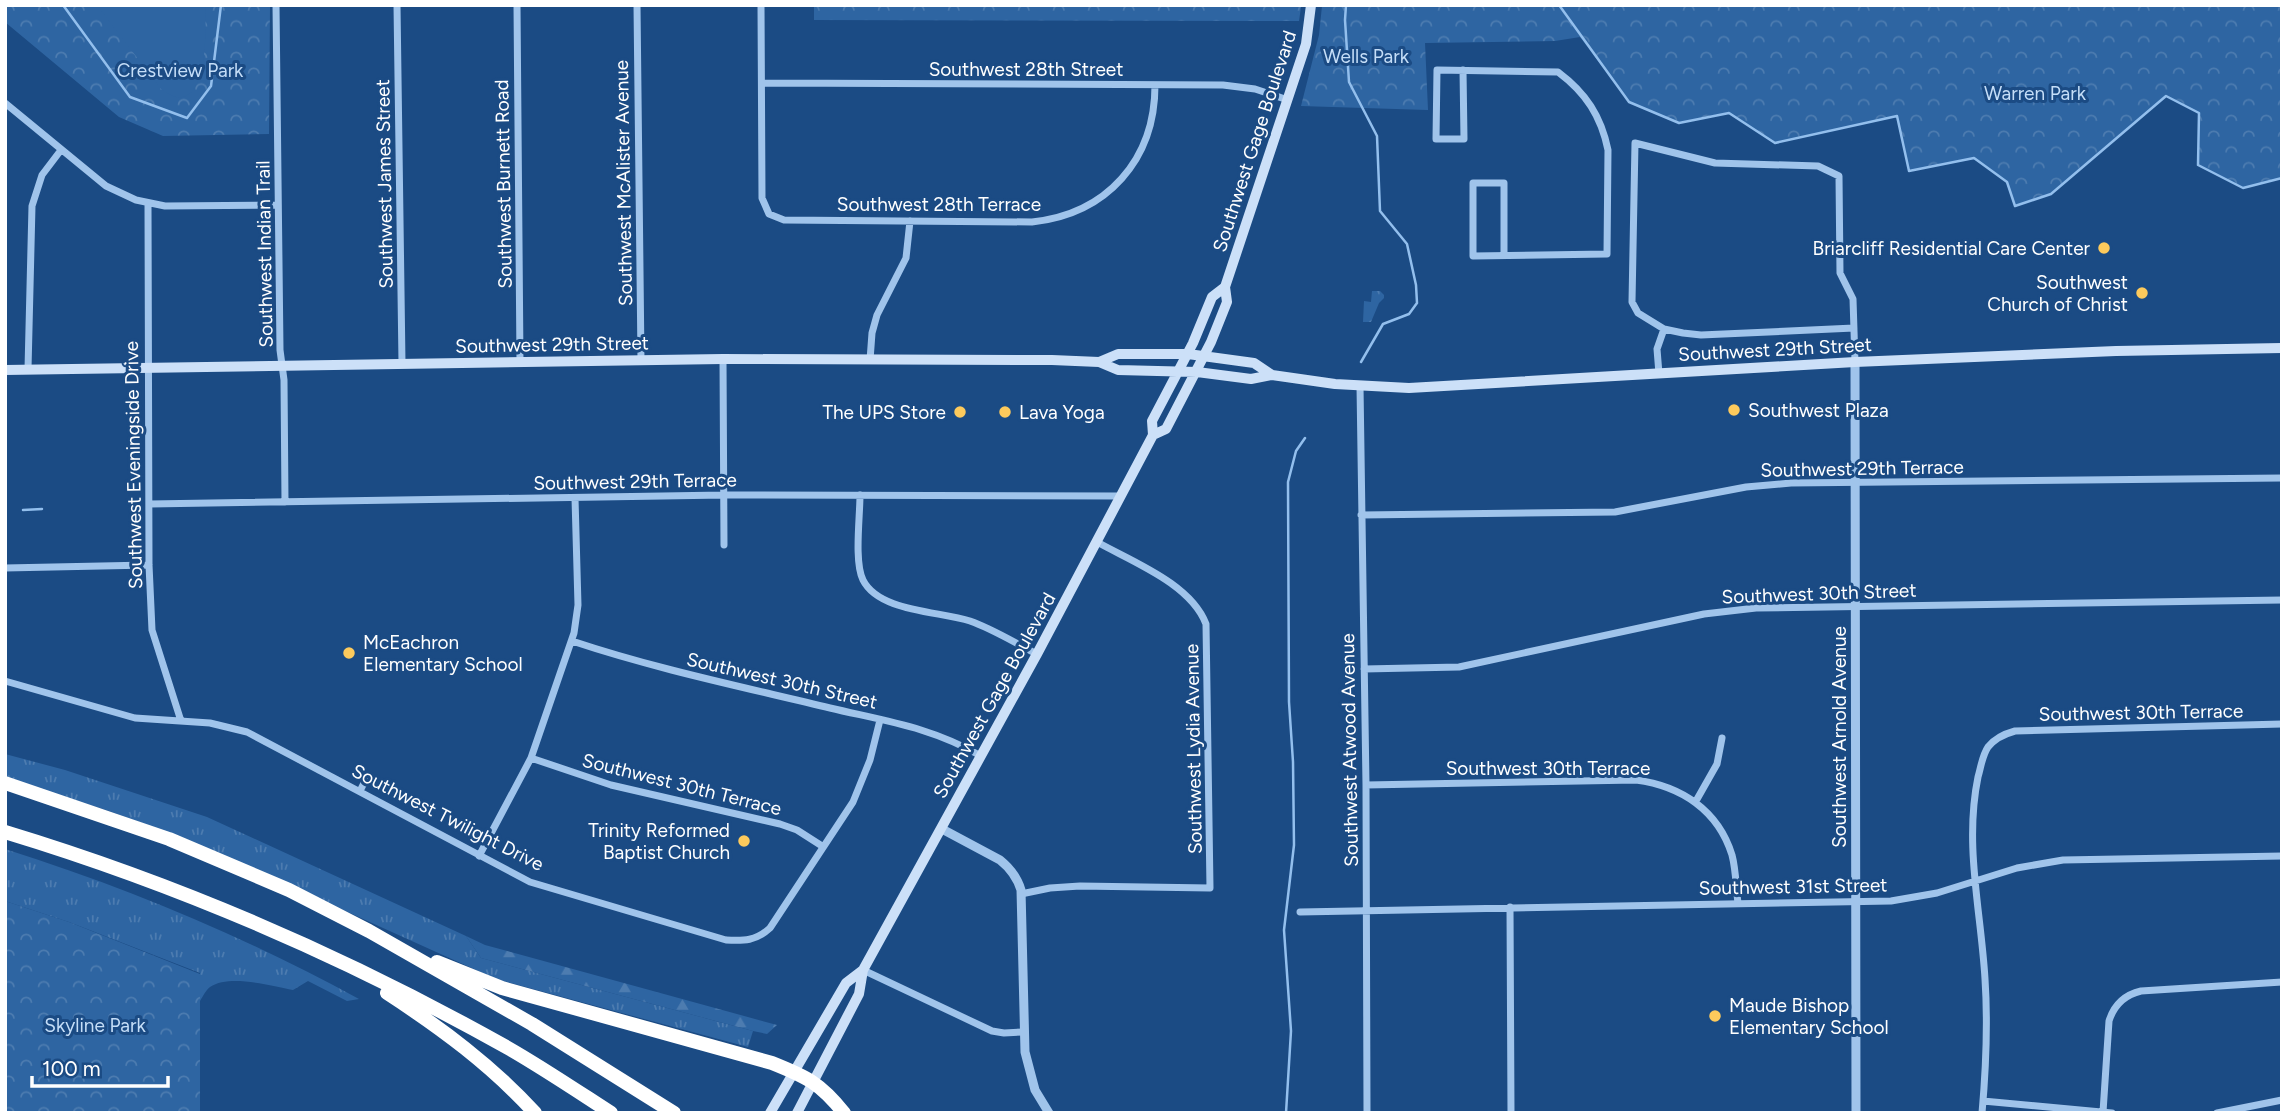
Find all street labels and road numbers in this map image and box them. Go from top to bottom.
street label: Southwest Gage Boulevard [1208,28,1301,255]
street label: Southwest 28th Street [929,58,1123,81]
street label: Southwest McAlister Avenue [610,60,637,306]
street label: Southwest James Street [371,79,398,289]
street label: Southwest Burnett Road [490,79,517,289]
street label: Southwest Indian Trail [251,160,278,348]
street label: Southwest 28th Terrace [837,193,1041,216]
street label: Southwest 29th Street [455,331,649,358]
street label: Southwest 29th Street [1678,333,1872,366]
street label: Southwest Eveningside Drive [120,341,147,589]
street label: Southwest 29th Terrace [1760,455,1964,482]
street label: Southwest 29th Terrace [533,468,737,495]
street label: Southwest 30th Street [1721,579,1917,608]
street label: Southwest Gage Boulevard [928,588,1061,802]
street label: Southwest Arnold Avenue [1828,626,1851,848]
street label: Southwest Atwood Avenue [1336,633,1363,867]
street label: Southwest Lydia Avenue [1180,644,1207,854]
street label: Southwest 30th Street [684,647,879,714]
street label: Southwest 30th Terrace [2039,699,2243,726]
street label: Southwest 30th Terrace [580,749,784,820]
street label: Southwest 30th Terrace [1446,757,1650,780]
street label: Southwest Twilight Drive [348,759,548,876]
street label: Southwest 31st Street [1698,873,1888,900]

